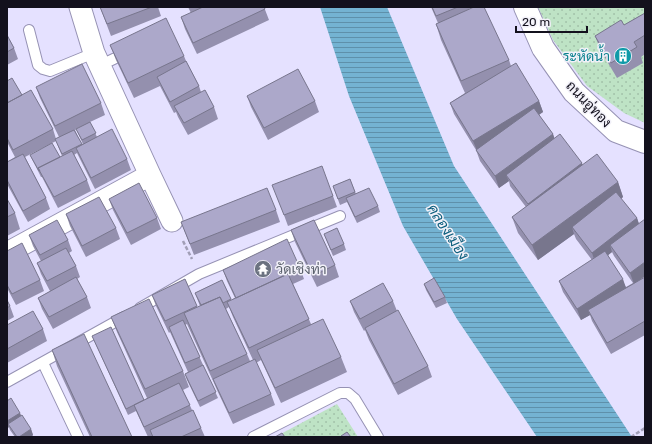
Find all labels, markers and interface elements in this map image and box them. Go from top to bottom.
scale bar [516,8,587,34]
text: 20 m [522,15,550,29]
place label: ระหัดน้ำ [563,44,610,65]
building icon: ระหัดน้ำ [613,46,633,66]
street label: ถนนอู่ทอง [562,78,615,132]
water label: คลองเมือง [423,200,474,263]
temple icon: วัดเชิงท่า [253,259,273,279]
place label: วัดเชิงท่า [276,261,327,278]

